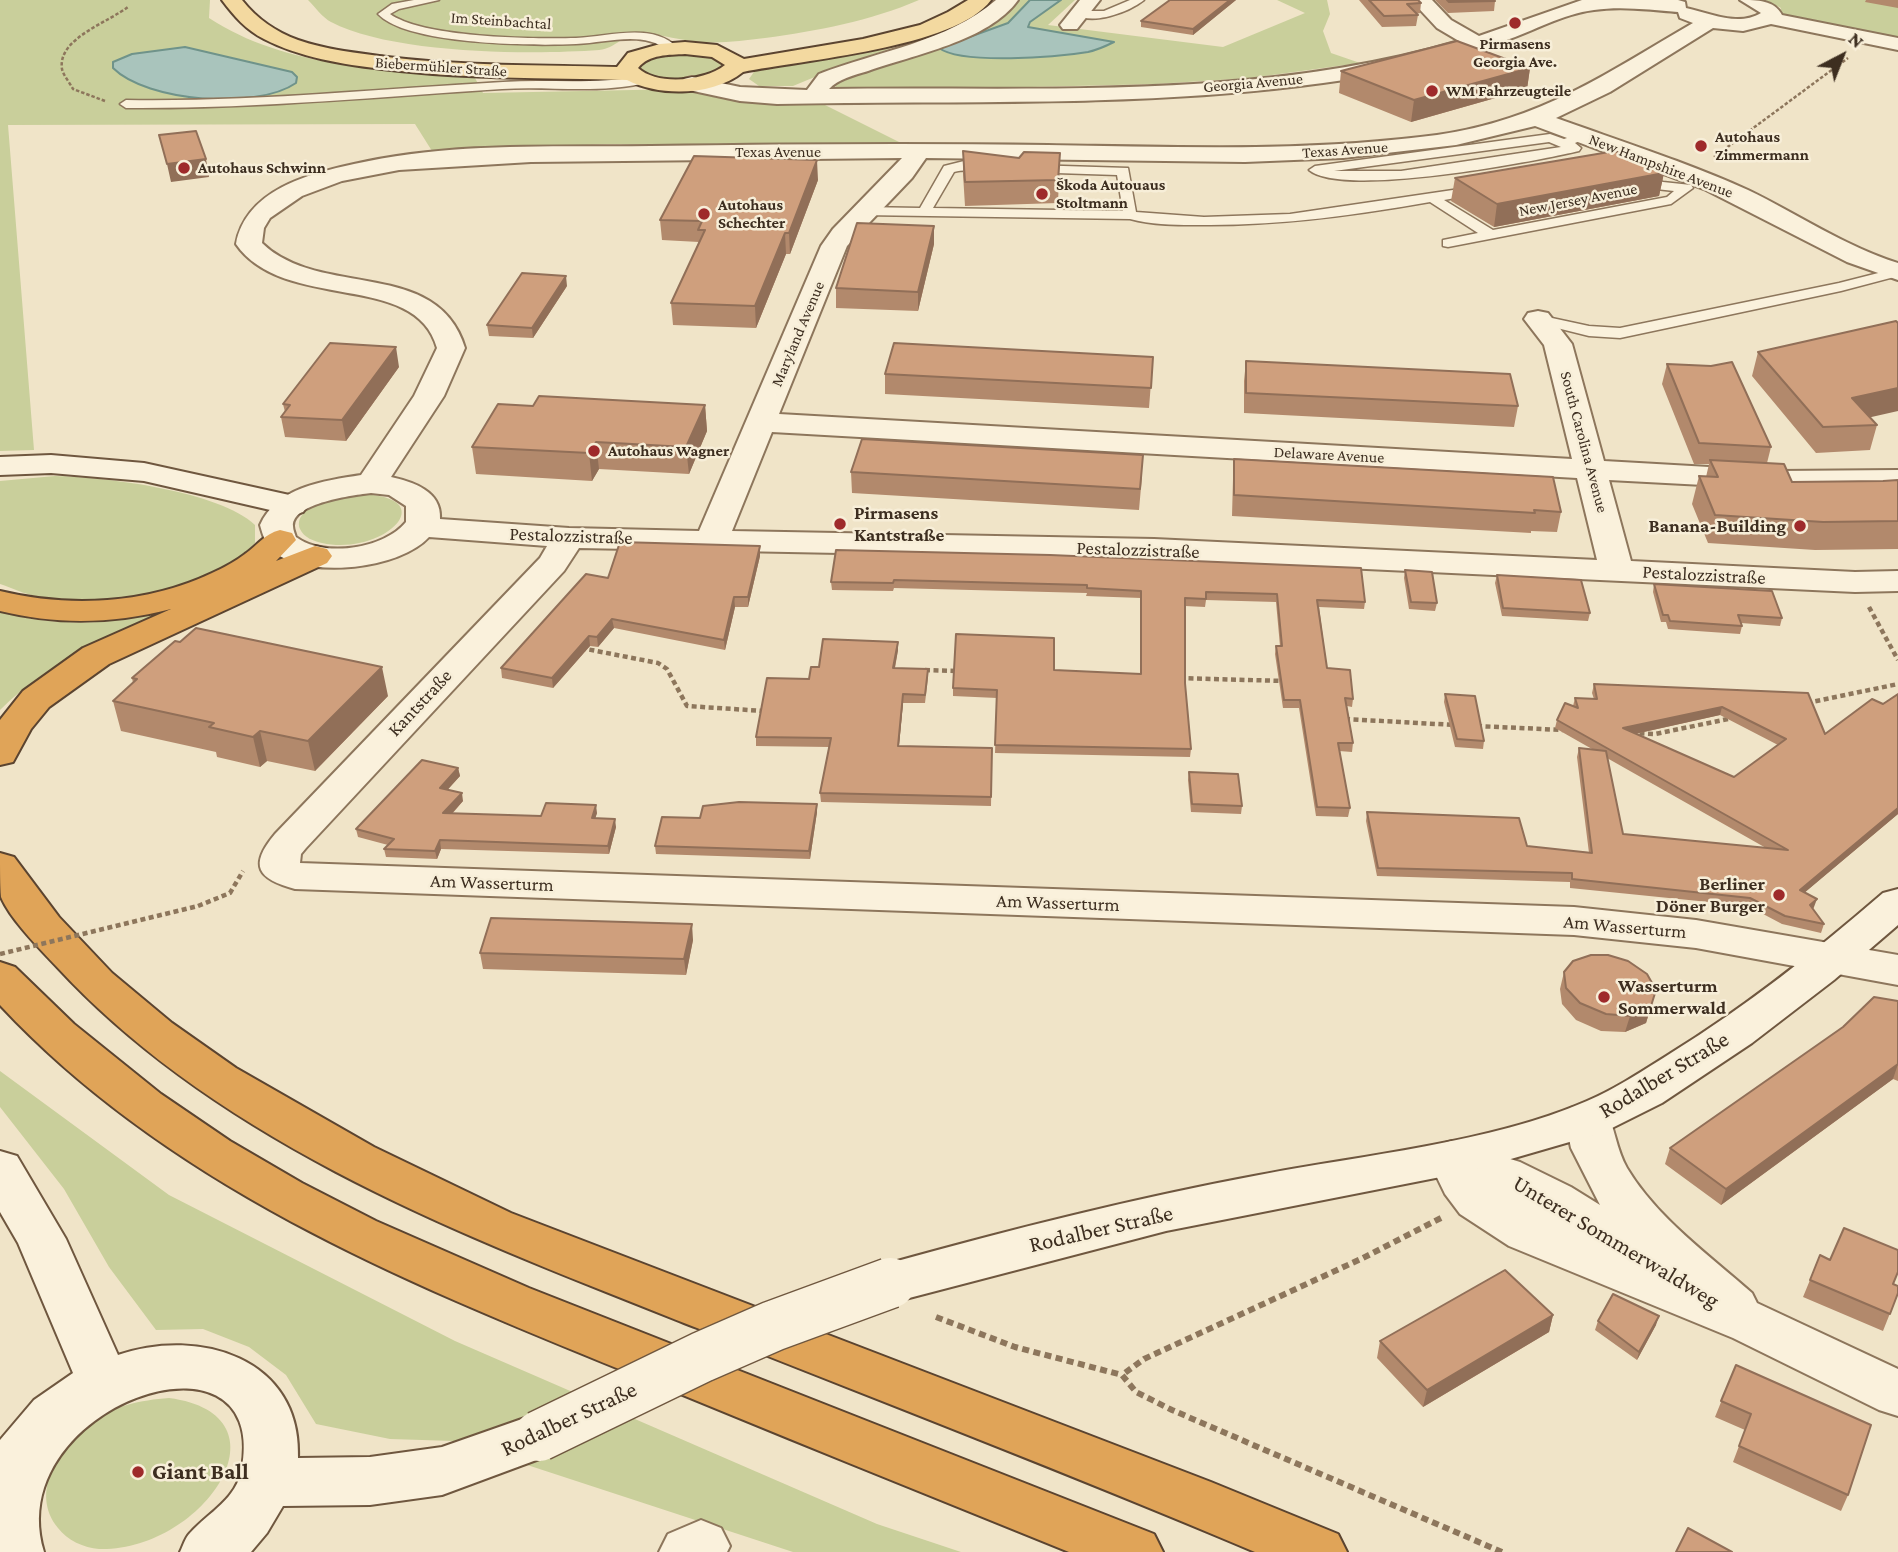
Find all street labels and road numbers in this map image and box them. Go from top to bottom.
street label: Im Steinbachtal [450,8,552,34]
street label: Biebermühler Straße [374,53,508,81]
street label: Georgia Avenue [1202,69,1304,97]
street label: New Hampshire Avenue [1586,130,1736,202]
street label: Texas Avenue [1301,137,1389,163]
street label: Texas Avenue [735,142,821,162]
street label: New Jersey Avenue [1517,179,1639,221]
street label: Maryland Avenue [767,278,829,390]
street label: South Carolina Avenue [1556,369,1612,515]
street label: Delaware Avenue [1273,443,1385,467]
street label: Pestalozzistraße [509,522,633,550]
street label: Pestalozzistraße [1076,536,1200,564]
street label: Pestalozzistraße [1642,560,1766,590]
street label: Kantstraße [383,665,457,741]
street label: Am Wasserturm [430,869,554,897]
street label: Am Wasserturm [996,889,1120,917]
street label: Am Wasserturm [1563,910,1687,944]
street label: Rodalber Straße [1594,1025,1734,1125]
street label: Unterer Sommerwaldweg [1508,1169,1724,1315]
street label: Rodalber Straße [1026,1199,1176,1259]
street label: Rodalber Straße [497,1375,641,1463]

